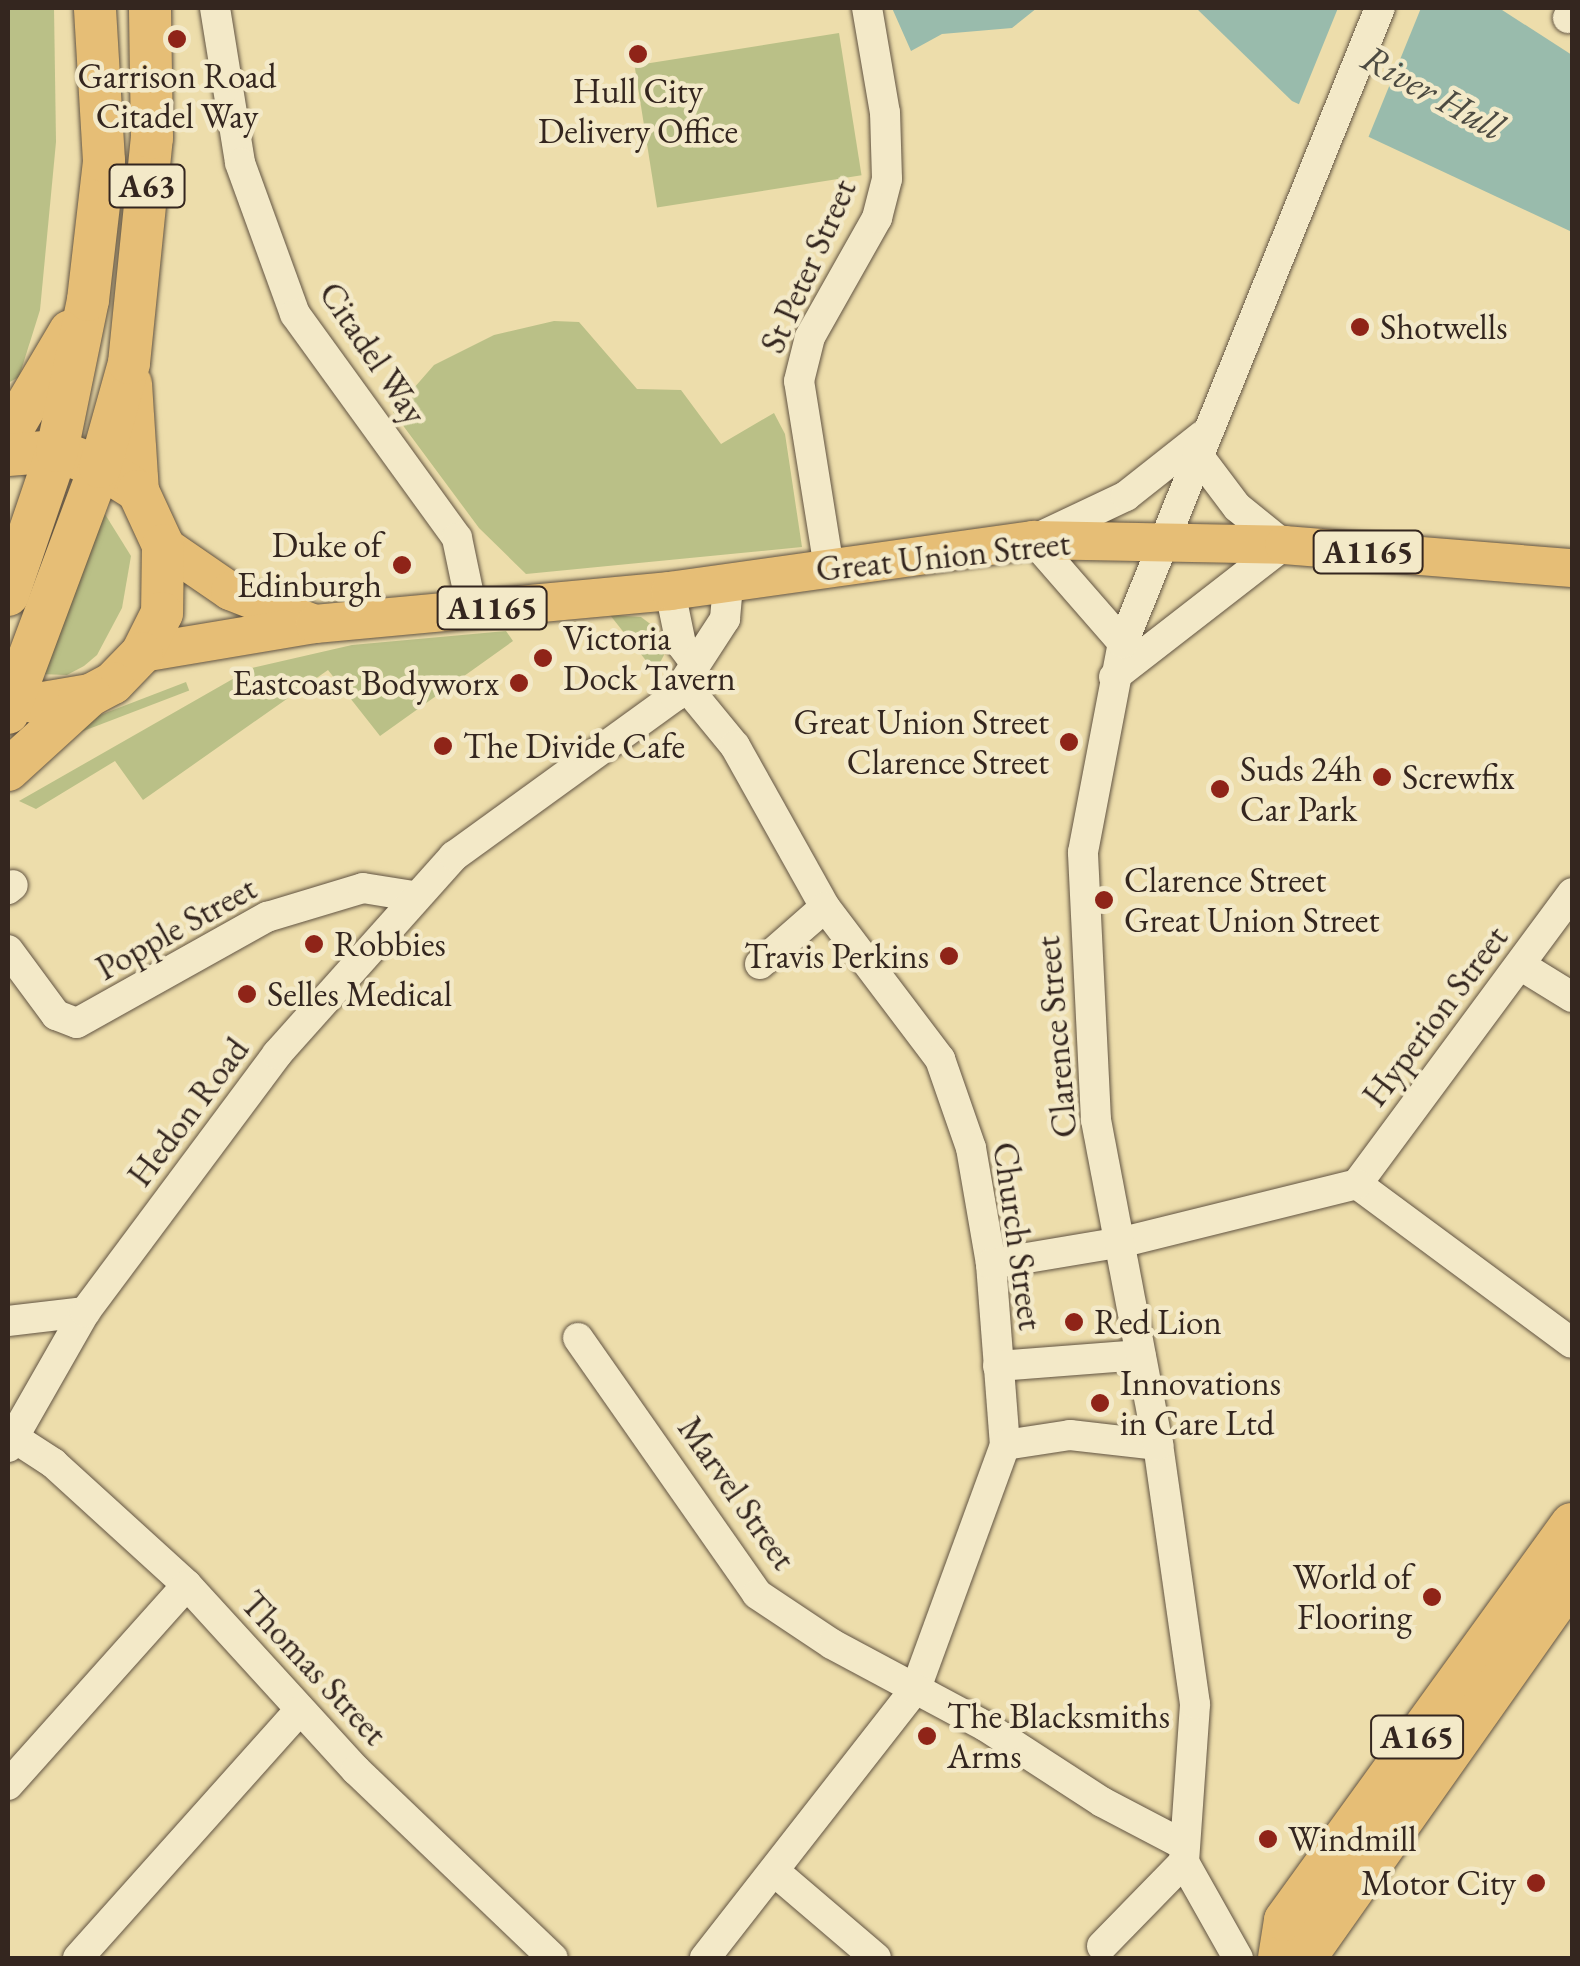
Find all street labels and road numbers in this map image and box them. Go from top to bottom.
road number: A63 [107,159,187,213]
street label: St Peter Street [751,173,865,359]
street label: Citadel Way [310,274,436,432]
street label: Great Union Street [814,522,1072,590]
road number: A1165 [1310,525,1426,579]
road number: A1165 [434,581,550,635]
street label: Popple Street [89,867,263,989]
street label: Hyperion Street [1353,917,1517,1115]
street label: Clarence Street [1026,934,1086,1140]
street label: Hedon Road [118,1029,258,1195]
street label: Church Street [984,1139,1052,1333]
street label: Marvel Street [669,1409,805,1577]
street label: Thomas Street [232,1582,396,1754]
road number: A165 [1370,1710,1464,1764]

